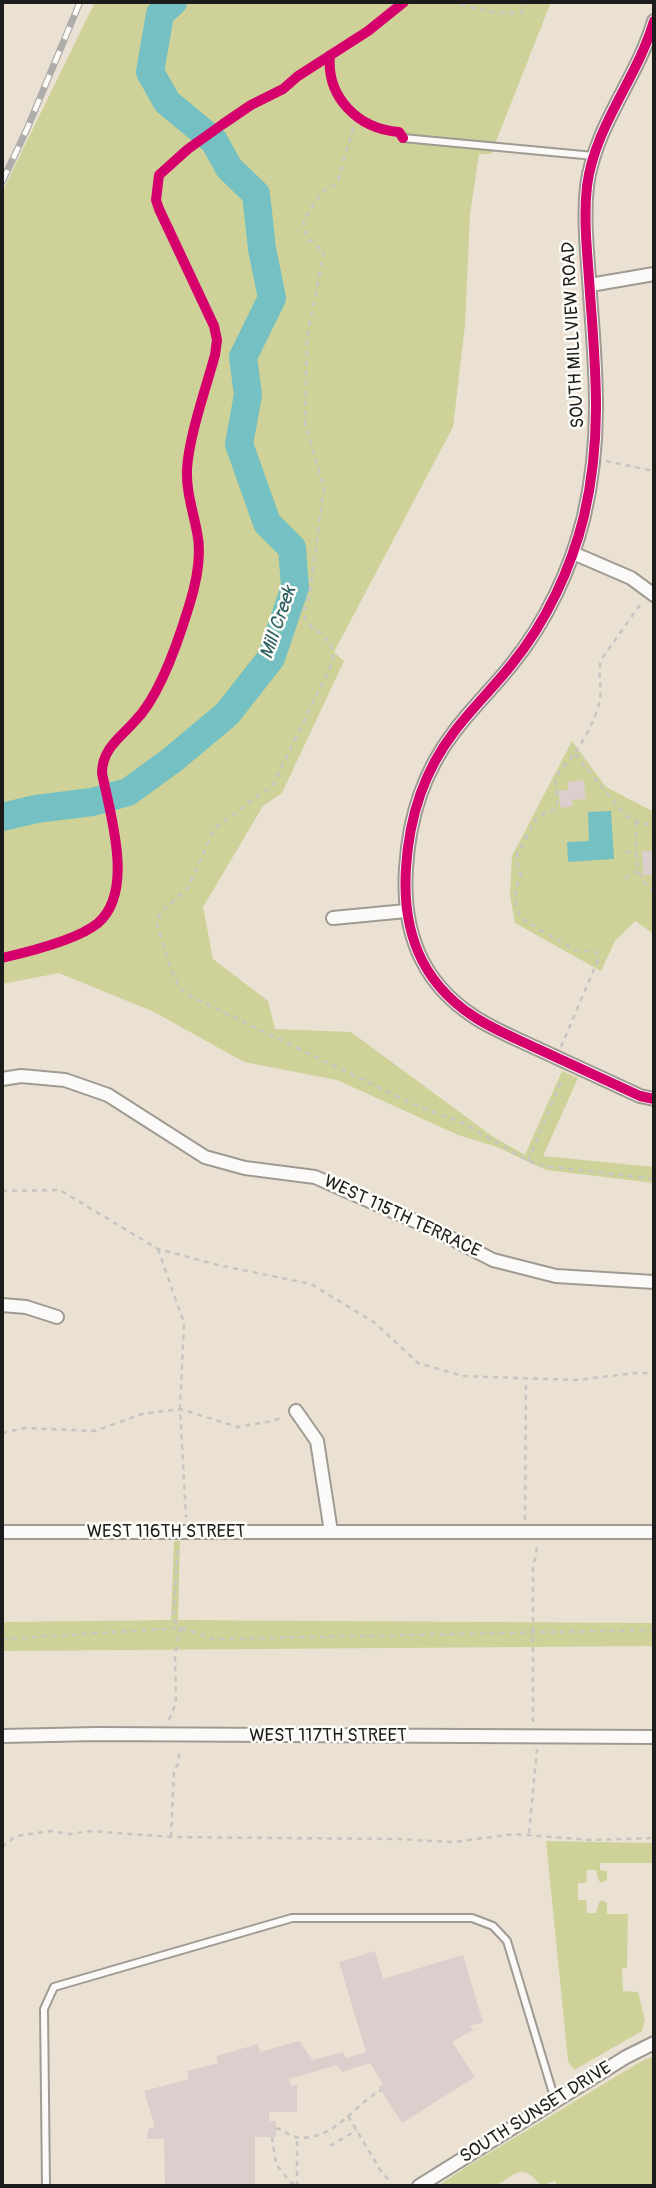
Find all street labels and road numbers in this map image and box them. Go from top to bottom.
street label: SOUTH MILLVIEW ROAD [558,241,590,429]
street label: WEST 115TH TERRACE [320,1171,484,1263]
street label: WEST 116TH STREET [87,1521,245,1543]
street label: WEST 117TH STREET [249,1725,407,1747]
street label: SOUTH SUNSET DRIVE [456,2058,616,2168]

